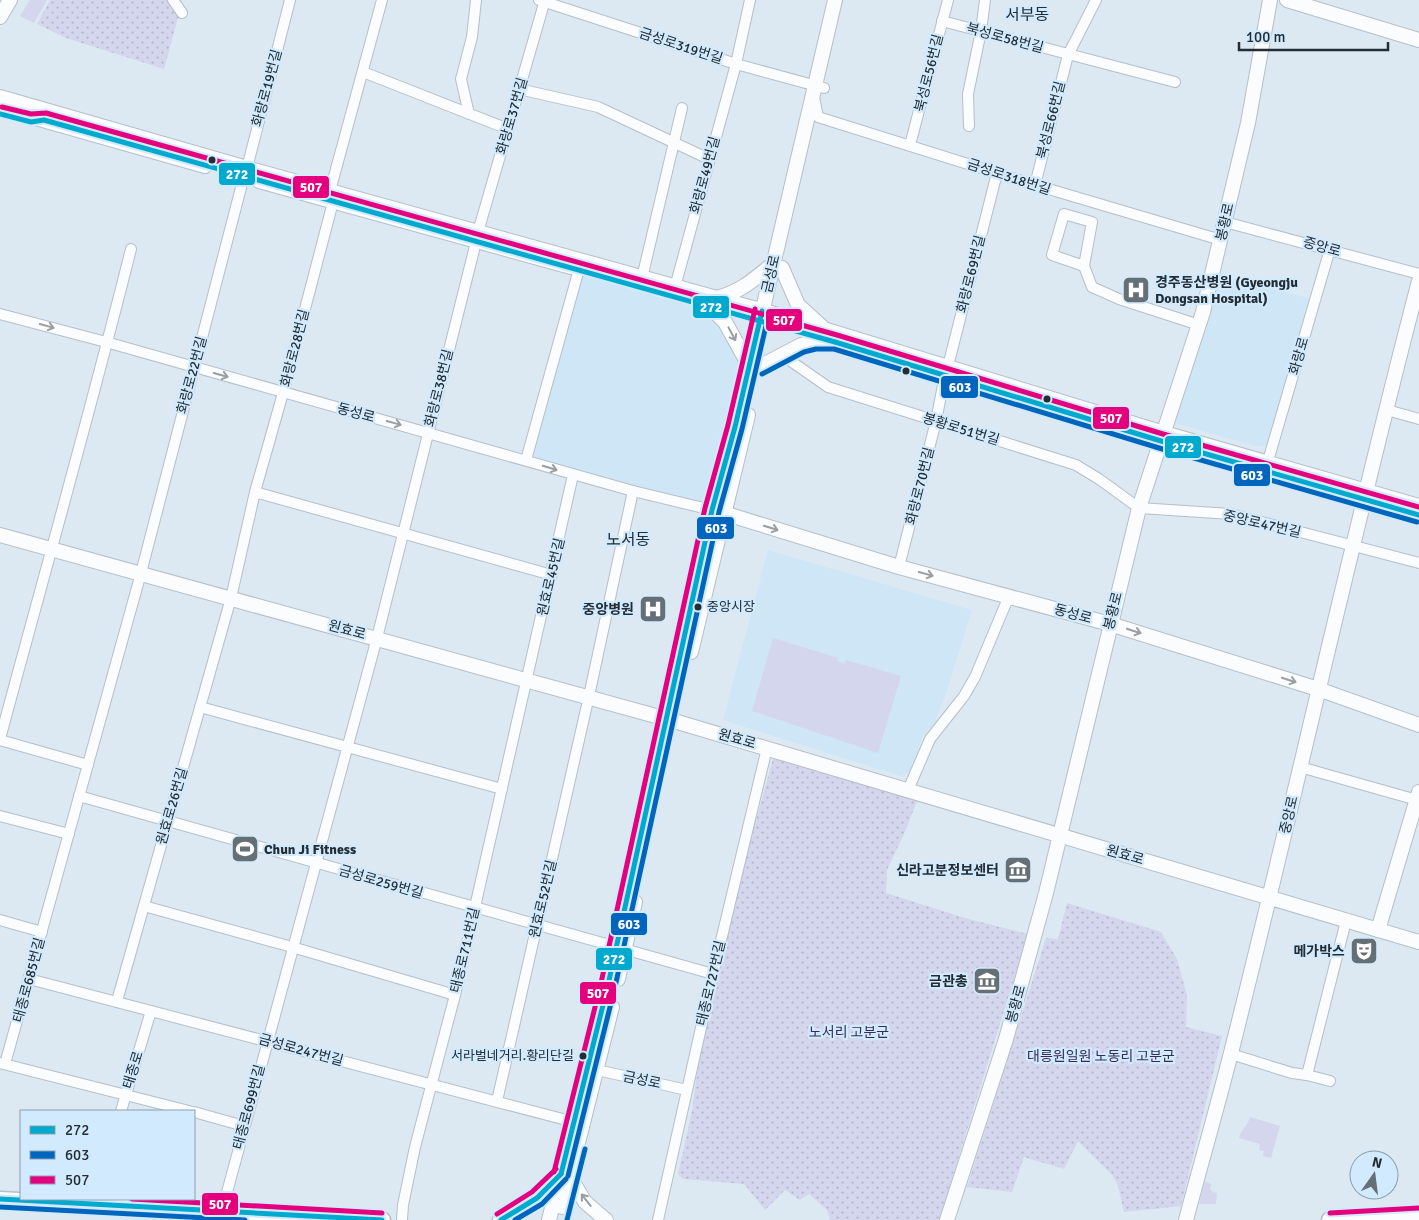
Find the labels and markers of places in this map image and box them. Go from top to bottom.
unlabelled marker [207,155,217,165]
place label: 경주동산병원 (Gyeongju Dongsan Hospital) [1155,274,1298,307]
hospital icon: 경주동산병원 (Gyeongju Dongsan Hospital) [1121,275,1151,305]
unlabelled marker [901,366,911,376]
unlabelled marker [1042,394,1052,404]
hospital icon: 중앙병원 [638,594,668,624]
place label: 중앙시장 [707,599,755,615]
place label: 중앙병원 [582,601,634,618]
marker: 중앙시장 [693,602,703,612]
sports icon: Chun Ji Fitness [230,834,260,864]
place label: Chun Ji Fitness [264,841,356,858]
museum icon: 신라고분정보센터 [1003,855,1033,885]
place label: 신라고분정보센터 [896,862,999,879]
theatre icon: 메가박스 [1349,936,1379,966]
place label: 메가박스 [1293,943,1345,960]
museum icon: 금관총 [972,966,1002,996]
place label: 금관총 [929,973,968,990]
place label: 서라벌네거리.황리단길 [451,1048,574,1064]
marker: 서라벌네거리.황리단길 [578,1051,588,1061]

